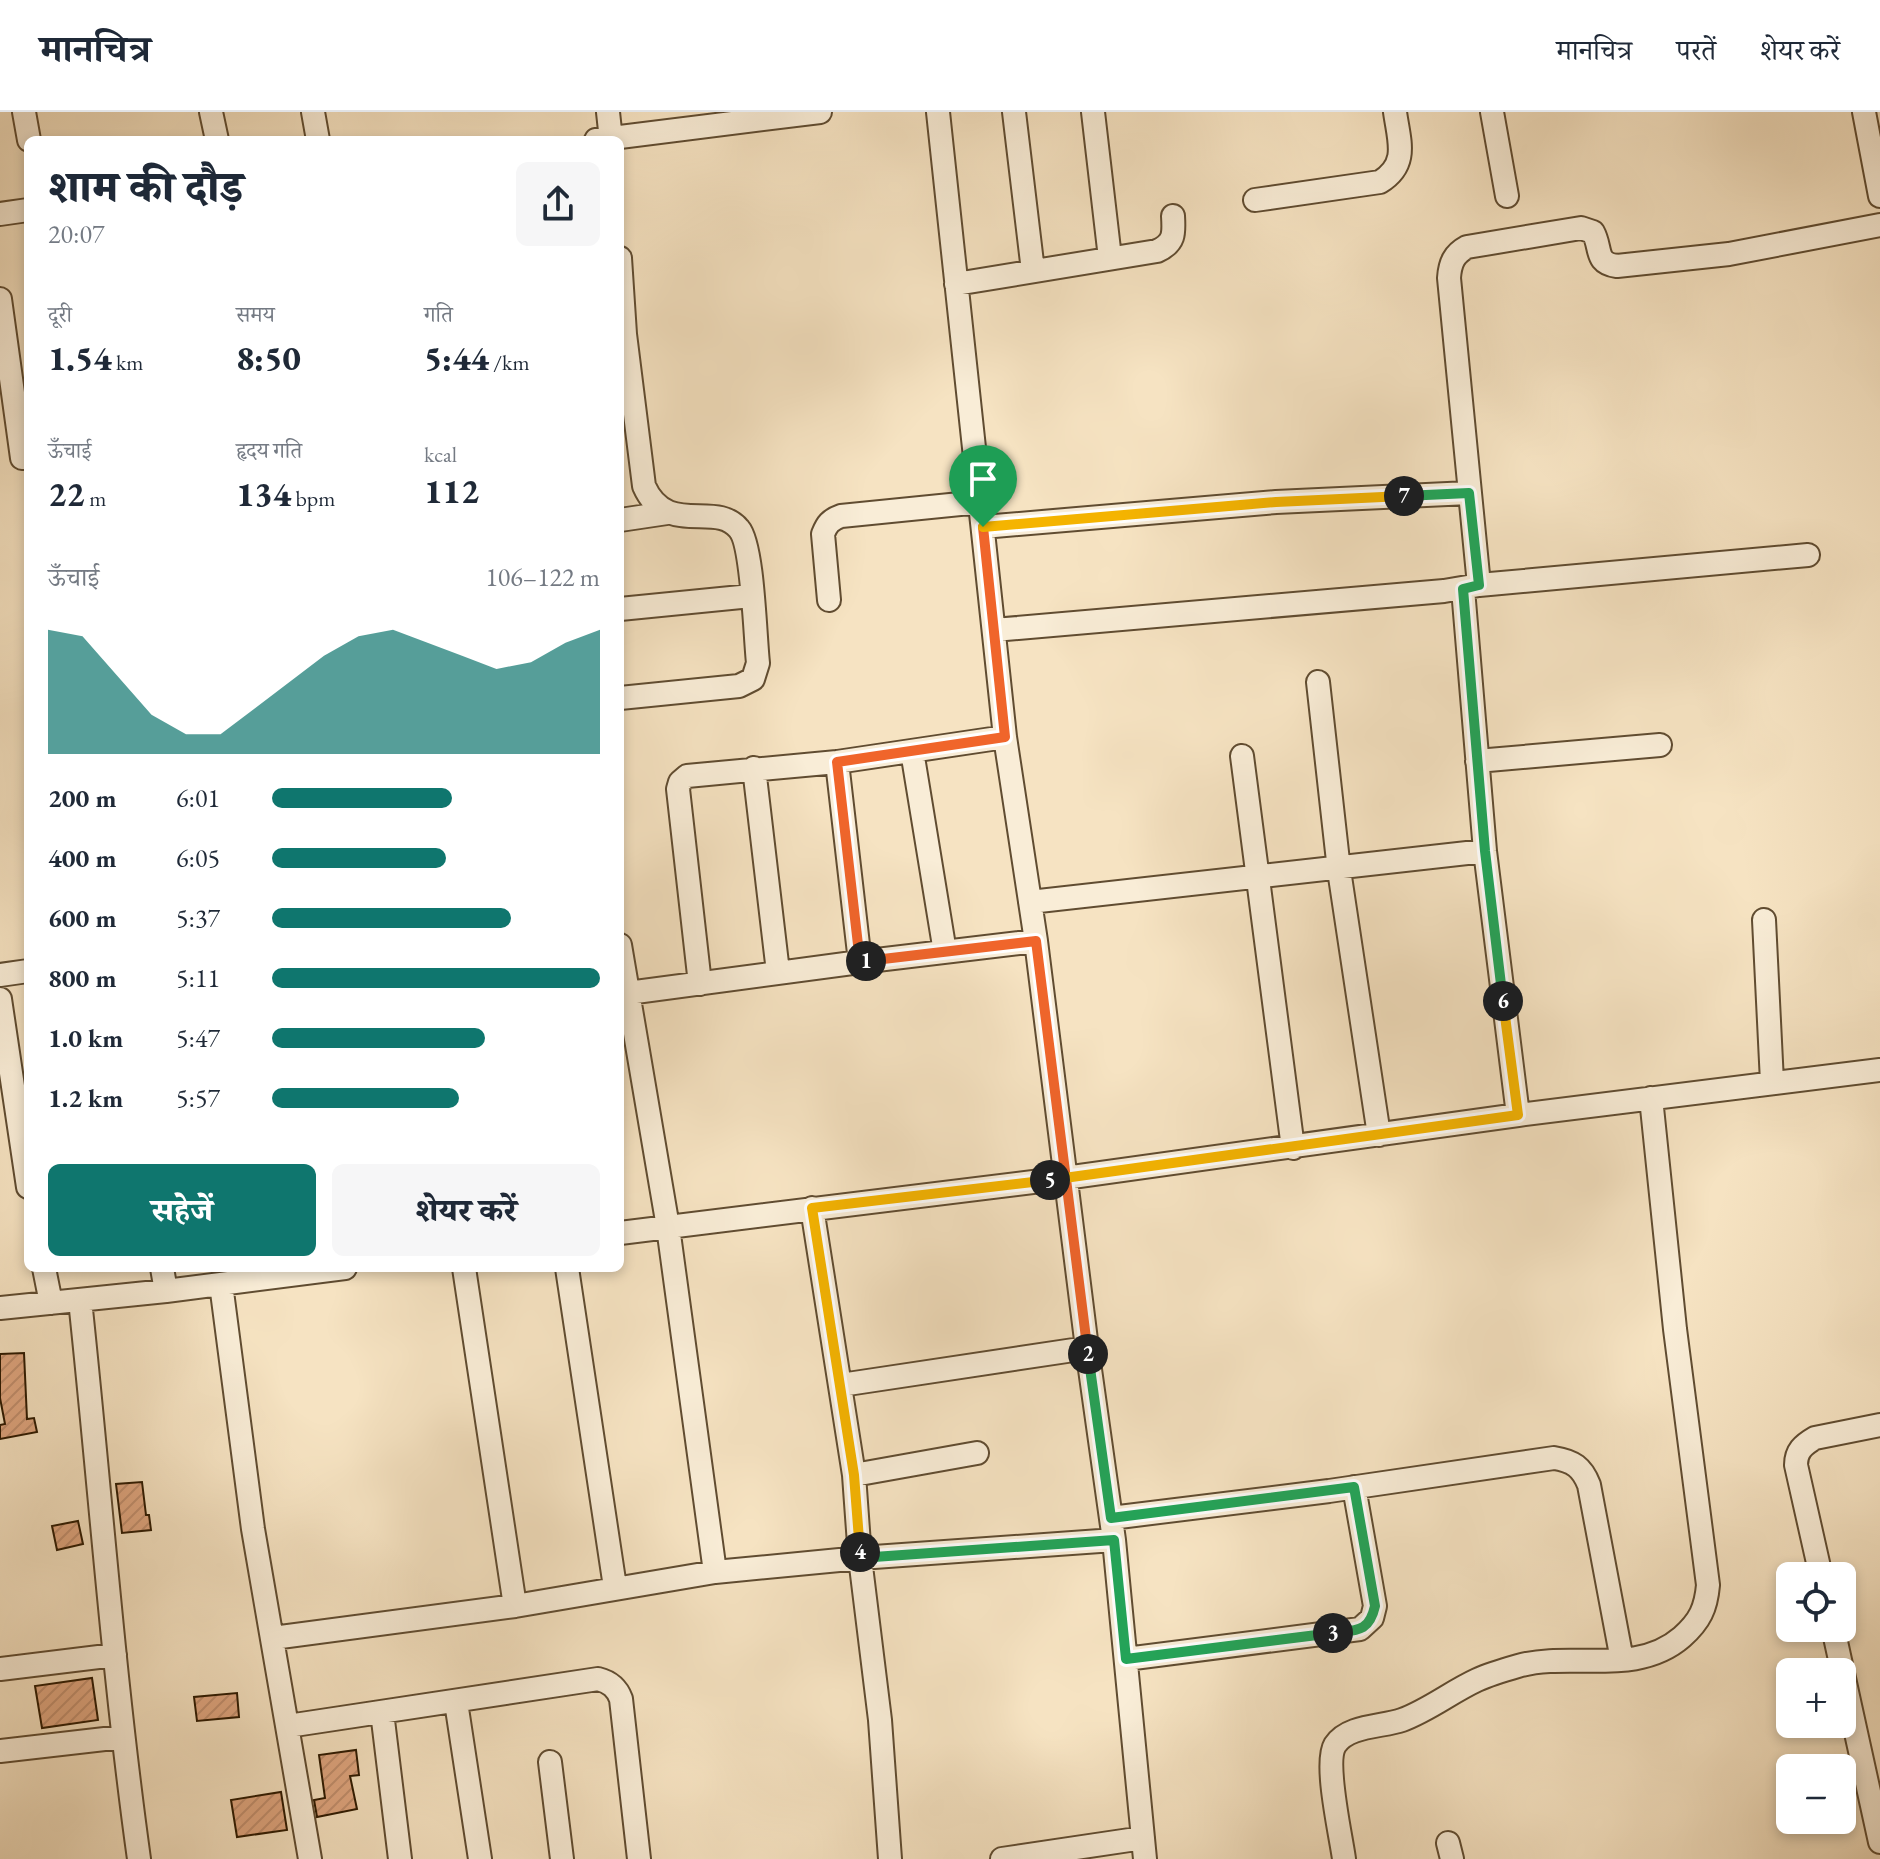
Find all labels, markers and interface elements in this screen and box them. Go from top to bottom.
text: मानचित्र [40,24,151,73]
text: मानचित्र [1556,32,1632,68]
text: परतें [1676,32,1716,68]
text: शेयर करें [1760,32,1840,68]
text: शाम की दौड़ [48,158,243,215]
button: share [516,162,600,246]
text: 20:07 [48,217,104,251]
text: दूरी [48,300,72,329]
text: समय [236,300,275,329]
text: गति [424,300,453,329]
text: 1.54 [48,336,112,380]
text: 8:50 [236,336,301,380]
text: 5:44 [424,336,489,380]
text: km [112,348,143,377]
text: /km [489,348,530,377]
text: ऊँचाई [48,436,91,465]
text: हृदय गति [236,436,302,465]
text: kcal [424,440,457,469]
pin [949,445,1017,527]
icon: arrive [961,457,1005,501]
text: 112 [424,469,479,513]
text: 22 [48,472,85,516]
text: 134 [236,472,291,516]
pin: 7 [1384,476,1424,516]
text: 7 [1398,481,1410,510]
text: m [85,484,106,513]
text: bpm [291,484,335,513]
text: ऊँचाई [48,560,99,594]
text: 106–122 m [485,560,600,594]
text: 200 m [48,781,116,815]
text: 6:01 [176,781,220,815]
text: 400 m [48,841,116,875]
text: 6:05 [176,841,220,875]
text: 600 m [48,901,116,935]
text: 5:37 [176,901,220,935]
pin: 1 [846,941,886,981]
text: 1 [860,946,872,975]
text: 800 m [48,961,116,995]
text: 5:11 [176,961,220,995]
pin: 6 [1483,981,1523,1021]
text: 6 [1497,986,1509,1015]
text: 1.0 km [48,1021,123,1055]
text: 5:47 [176,1021,220,1055]
text: 1.2 km [48,1081,123,1115]
text: 5:57 [176,1081,220,1115]
pin: 5 [1030,1160,1070,1200]
button: सहेजें [48,1164,316,1256]
button: शेयर करें [332,1164,600,1256]
text: 5 [1044,1165,1056,1194]
pin: 2 [1068,1334,1108,1374]
text: 2 [1082,1339,1094,1368]
pin: 4 [840,1532,880,1572]
text: 4 [854,1537,866,1566]
map controls [1776,1562,1856,1834]
button: locate [1776,1562,1856,1642]
pin: 3 [1313,1613,1353,1653]
text: 3 [1327,1618,1339,1647]
button: + [1776,1658,1856,1738]
button: − [1776,1754,1856,1834]

